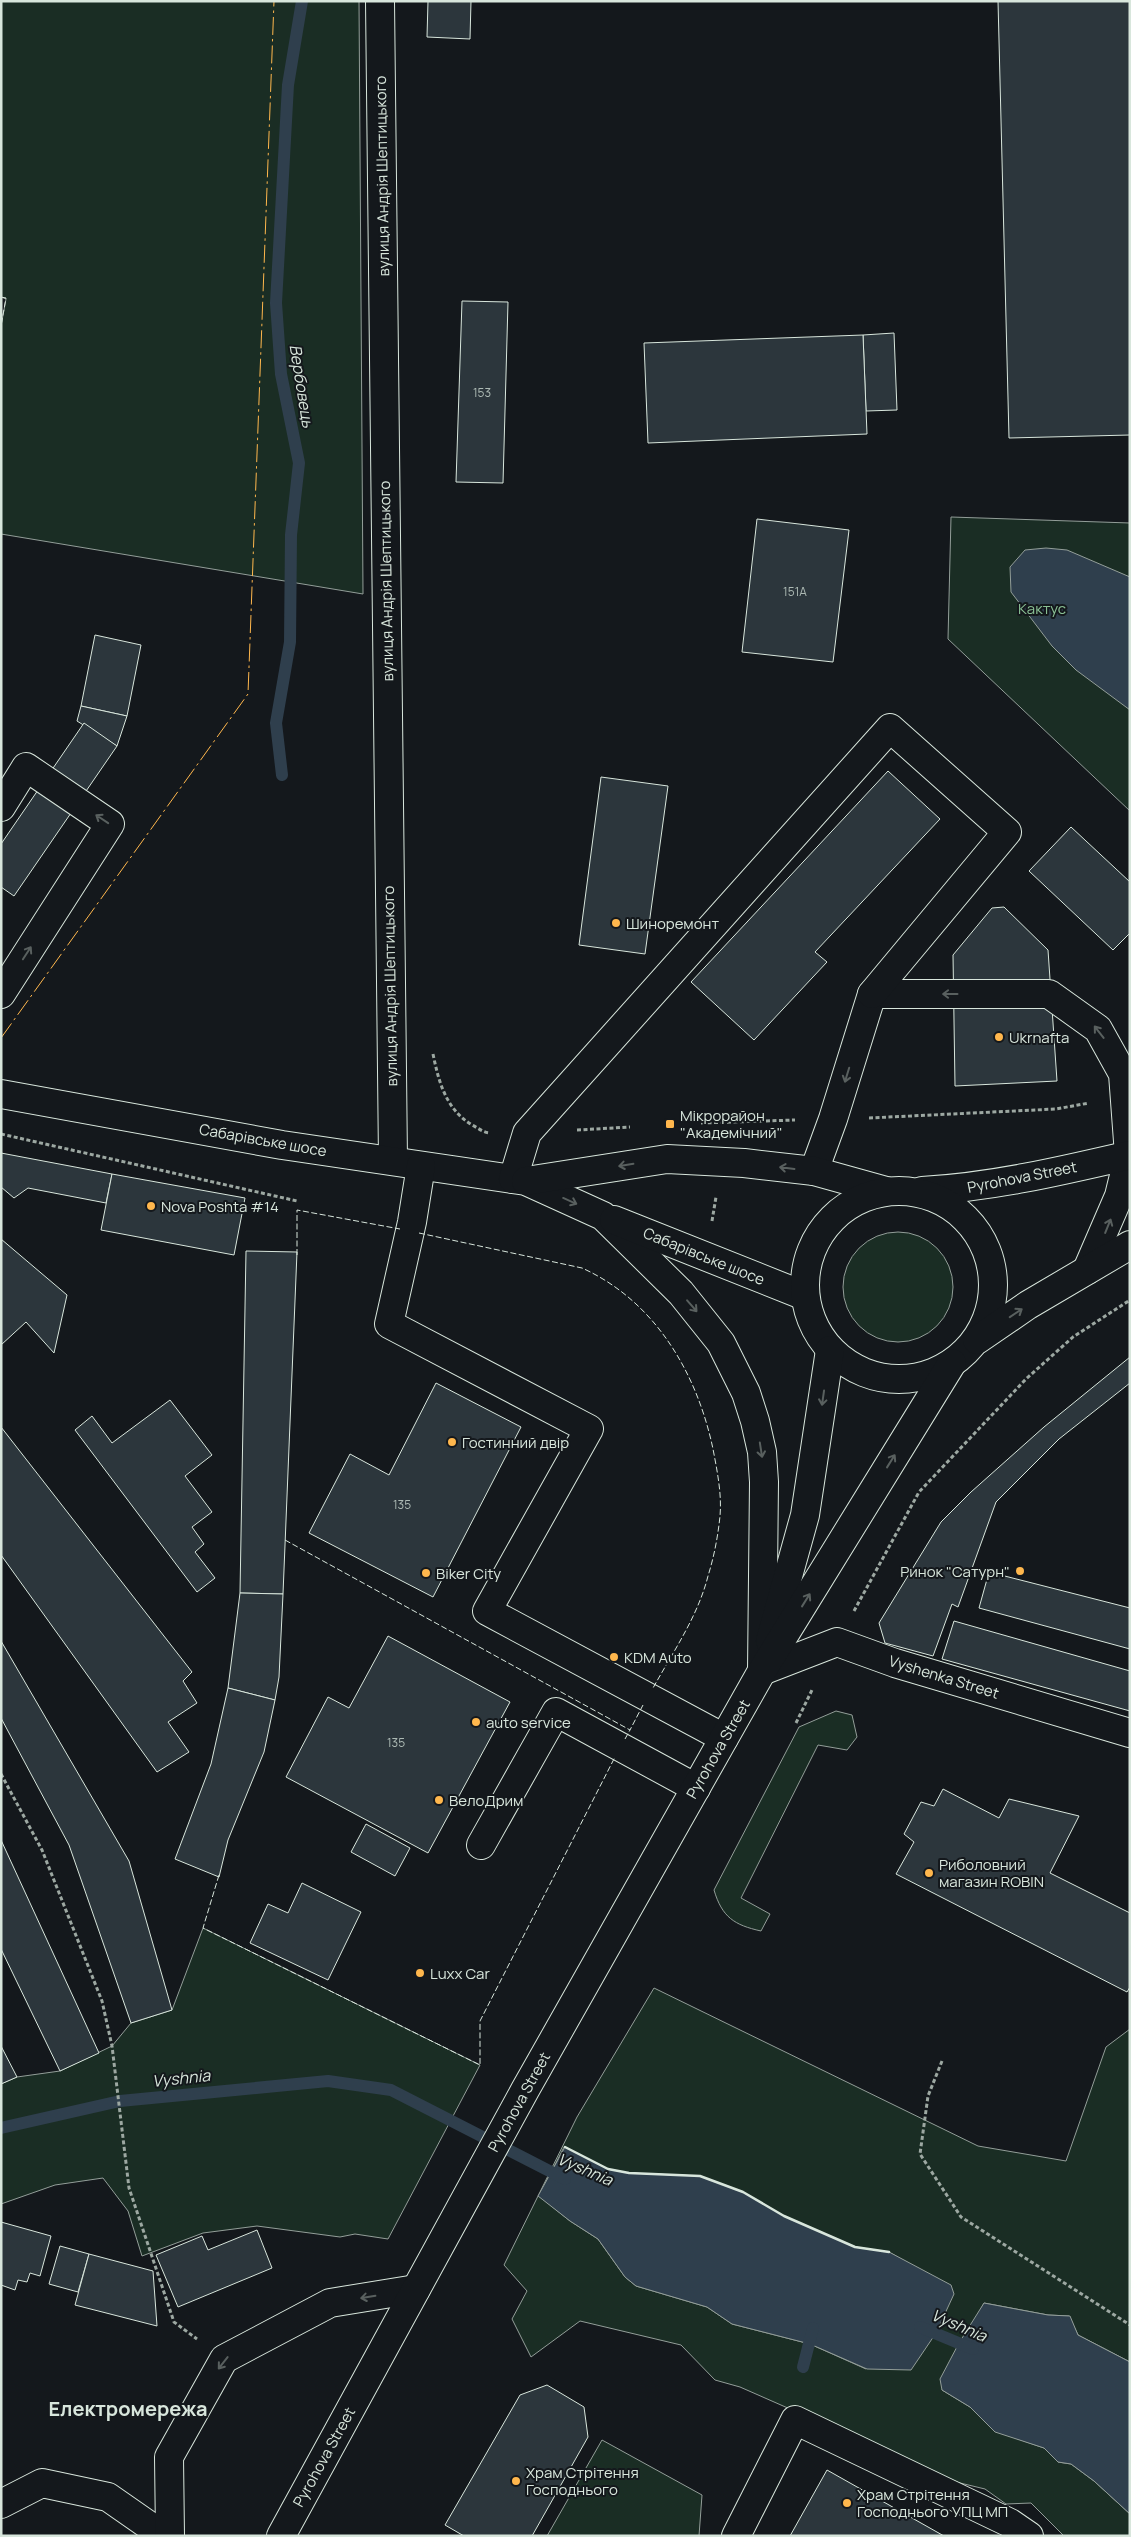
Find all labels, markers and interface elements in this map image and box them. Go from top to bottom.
street label: вулиця Андрія Шептицького [370,75,394,276]
water label: Вербовець [285,343,319,430]
house number: 153 [473,384,491,401]
street label: вулиця Андрія Шептицького [374,480,398,681]
house number: 151А [783,583,807,600]
park label: Кактус [1018,598,1066,619]
one-way arrow [96,814,110,824]
street label: вулиця Андрія Шептицького [378,885,402,1086]
place label: Шиноремонт [626,913,719,934]
marker: Шиноремонт [610,917,622,929]
one-way arrow [23,947,33,961]
one-way arrow [942,989,958,999]
one-way arrow [1093,1026,1104,1039]
place label: Ukrnafta [1009,1027,1069,1048]
marker: Ukrnafta [993,1031,1005,1043]
one-way arrow [841,1066,851,1082]
place label: Мікрорайон "Академічний" [680,1105,783,1143]
street label: Сабарівське шосе [198,1118,329,1162]
marker: Мікрорайон "Академічний" [664,1118,676,1130]
street label: Pyrohova Street [965,1156,1079,1198]
one-way arrow [618,1161,634,1171]
one-way arrow [780,1163,796,1173]
place label: Nova Poshta #14 [161,1196,279,1217]
one-way arrow [562,1197,577,1207]
marker: Nova Poshta #14 [145,1200,157,1212]
one-way arrow [1103,1219,1113,1234]
street label: Сабарівське шосе [640,1222,768,1290]
one-way arrow [686,1299,698,1312]
one-way arrow [1009,1308,1023,1318]
one-way arrow [818,1390,828,1406]
place label: Гостинний двір [462,1432,569,1453]
marker: Гостинний двір [446,1436,458,1448]
one-way arrow [756,1442,766,1458]
one-way arrow [887,1455,897,1469]
house number: 135 [393,1496,411,1513]
place label: Ринок "Сатурн" [900,1561,1010,1582]
place label: Biker City [436,1563,501,1584]
marker: Ринок "Сатурн" [1014,1565,1026,1577]
marker: Biker City [420,1567,432,1579]
one-way arrow [801,1593,811,1607]
place label: KDM Auto [624,1647,692,1668]
street label: Vyshenka Street [886,1650,1002,1704]
marker: KDM Auto [608,1651,620,1663]
street label: Pyrohova Street [681,1696,755,1802]
place label: auto service [486,1712,571,1733]
marker: auto service [470,1716,482,1728]
house number: 135 [387,1734,405,1751]
place label: ВелоДрим [449,1790,523,1811]
marker: ВелоДрим [433,1794,445,1806]
place label: Риболовний магазин ROBIN [939,1854,1044,1892]
marker: Риболовний магазин ROBIN [923,1867,935,1879]
place label: Luxx Car [430,1963,490,1984]
marker: Luxx Car [414,1967,426,1979]
street label: Pyrohova Street [483,2048,555,2156]
water label: Vyshnia [151,2064,212,2092]
water label: Vyshnia [554,2148,617,2191]
one-way arrow [360,2292,376,2302]
water label: Vyshnia [928,2304,991,2347]
one-way arrow [218,2357,229,2370]
district label: Електромережа [49,2395,207,2422]
street label: Pyrohova Street [288,2403,360,2511]
place label: Храм Стрітення Господнього [526,2462,639,2500]
marker: Храм Стрітення Господнього [510,2475,522,2487]
place label: Храм Стрітення Господнього УПЦ МП [857,2484,1008,2522]
marker: Храм Стрітення Господнього УПЦ МП [841,2497,853,2509]

